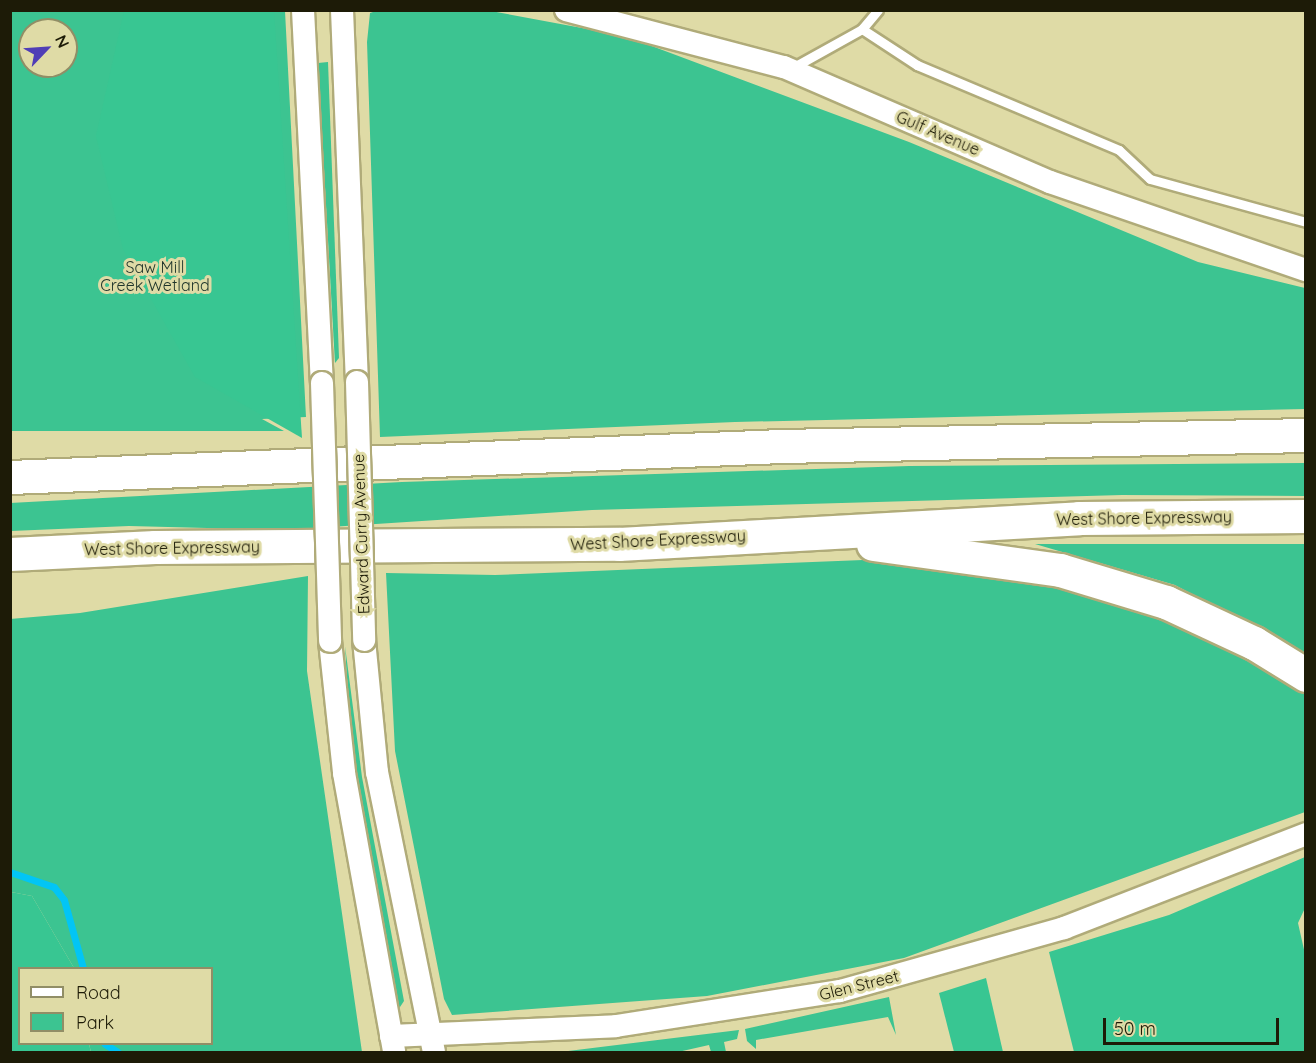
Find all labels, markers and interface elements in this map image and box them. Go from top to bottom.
north arrow [18,18,78,78]
text: N [51,32,74,51]
street label: Gulf Avenue [893,107,983,159]
park label: Saw Mill Creek Wetland [100,257,210,295]
street label: Edward Curry Avenue [349,454,373,614]
street label: West Shore Expressway [1056,507,1232,529]
street label: West Shore Expressway [570,526,746,554]
street label: West Shore Expressway [84,537,260,559]
street label: Glen Street [817,966,901,1004]
legend [18,967,213,1045]
text: Road [76,981,121,1004]
scale bar [1106,1006,1282,1044]
text: Park [76,1011,114,1034]
text: 50 m [1114,1017,1156,1040]

